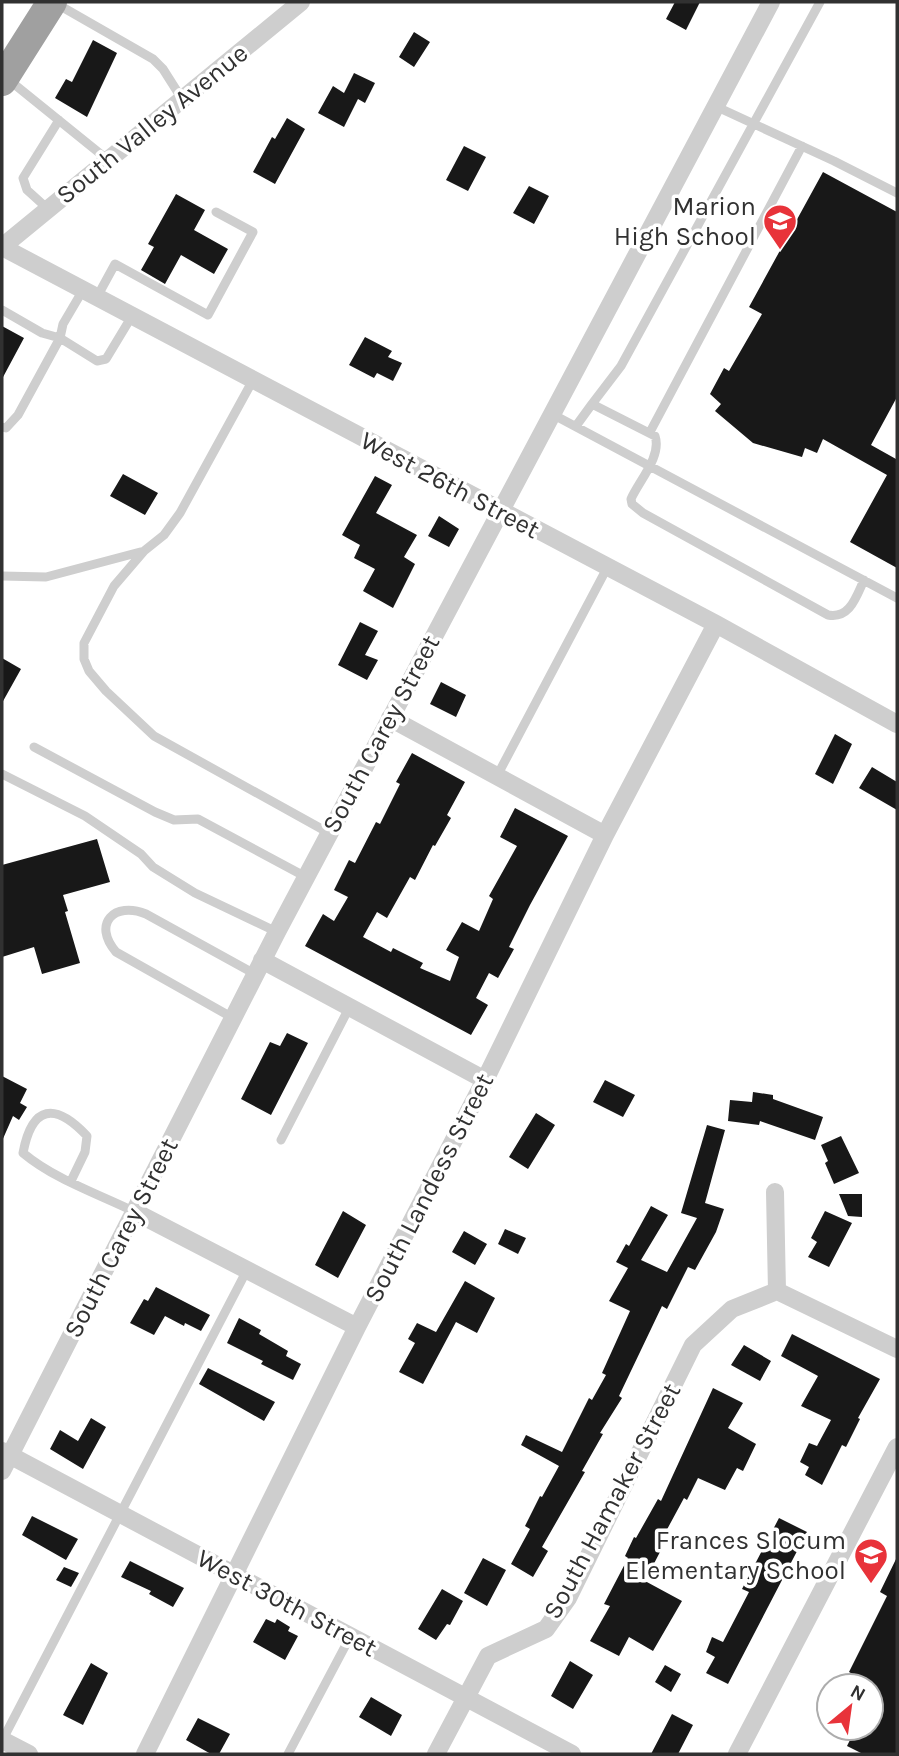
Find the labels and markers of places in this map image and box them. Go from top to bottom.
place label: Marion High School [614,191,756,252]
school or university icon: Marion High School [761,202,799,251]
place label: Frances Slocum Elementary School [625,1525,846,1586]
school or university icon: Frances Slocum Elementary School [852,1536,890,1585]

